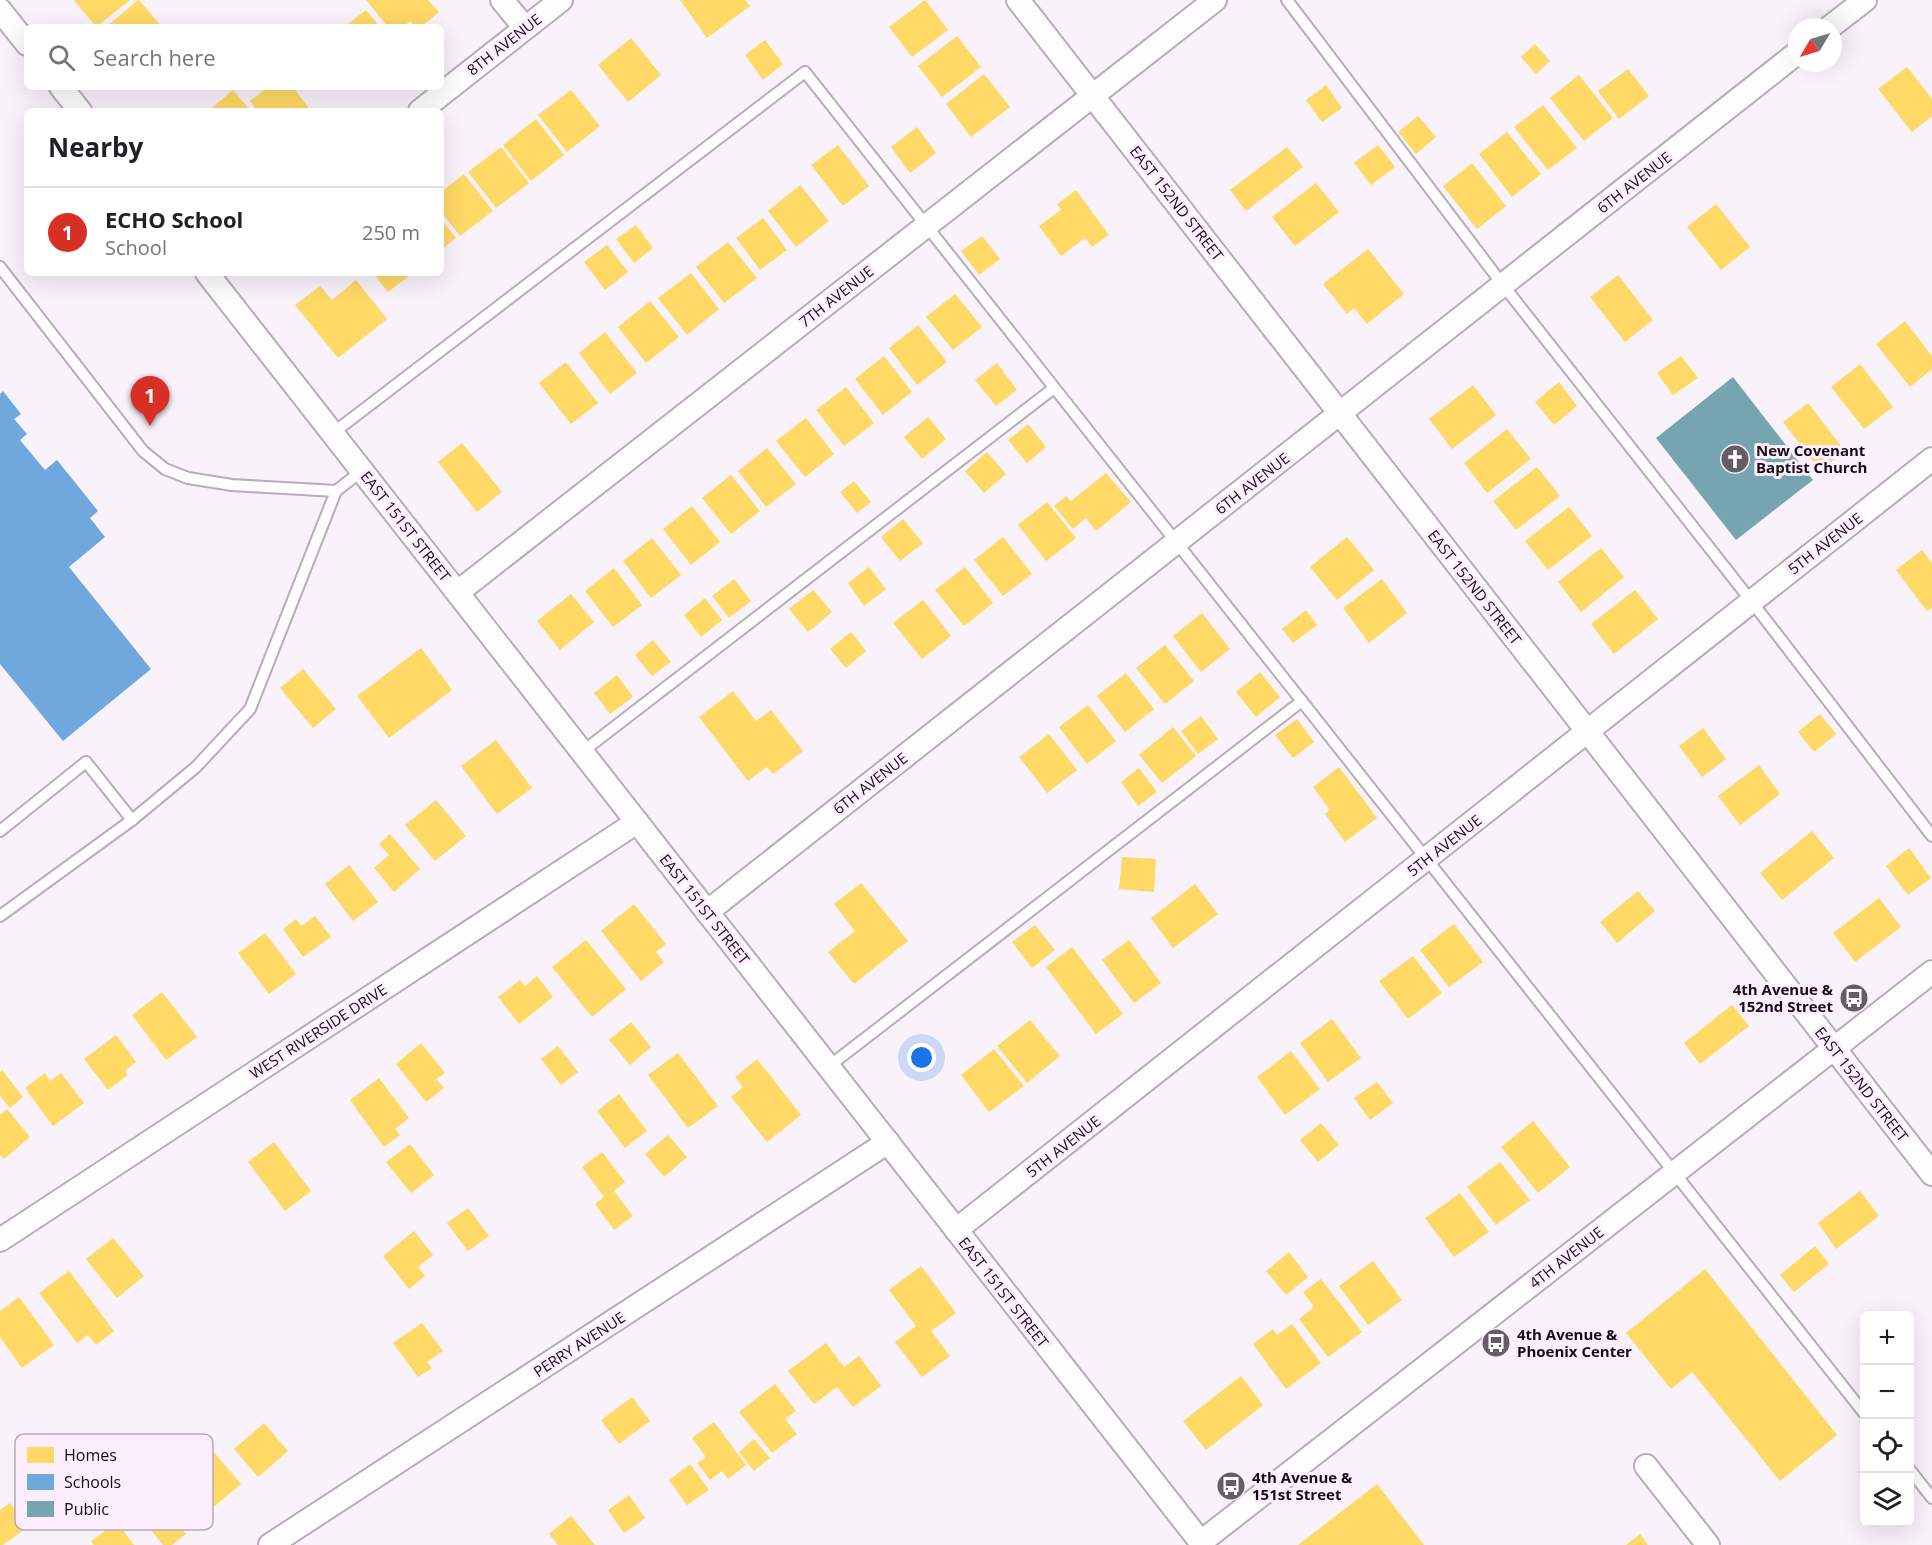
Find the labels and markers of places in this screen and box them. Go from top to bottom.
pin: 1 [130,376,170,426]
place label: New Covenant Baptist Church [1756,440,1867,477]
church icon: New Covenant Baptist Church [1719,443,1751,475]
place label: 4th Avenue & 152nd Street [1733,979,1834,1016]
bus stop icon: 4th Avenue & 152nd Street [1838,982,1870,1014]
place label: 4th Avenue & Phoenix Center [1517,1324,1632,1361]
bus stop icon: 4th Avenue & Phoenix Center [1480,1327,1512,1359]
place label: 4th Avenue & 151st Street [1252,1467,1353,1504]
bus stop icon: 4th Avenue & 151st Street [1215,1470,1247,1502]

